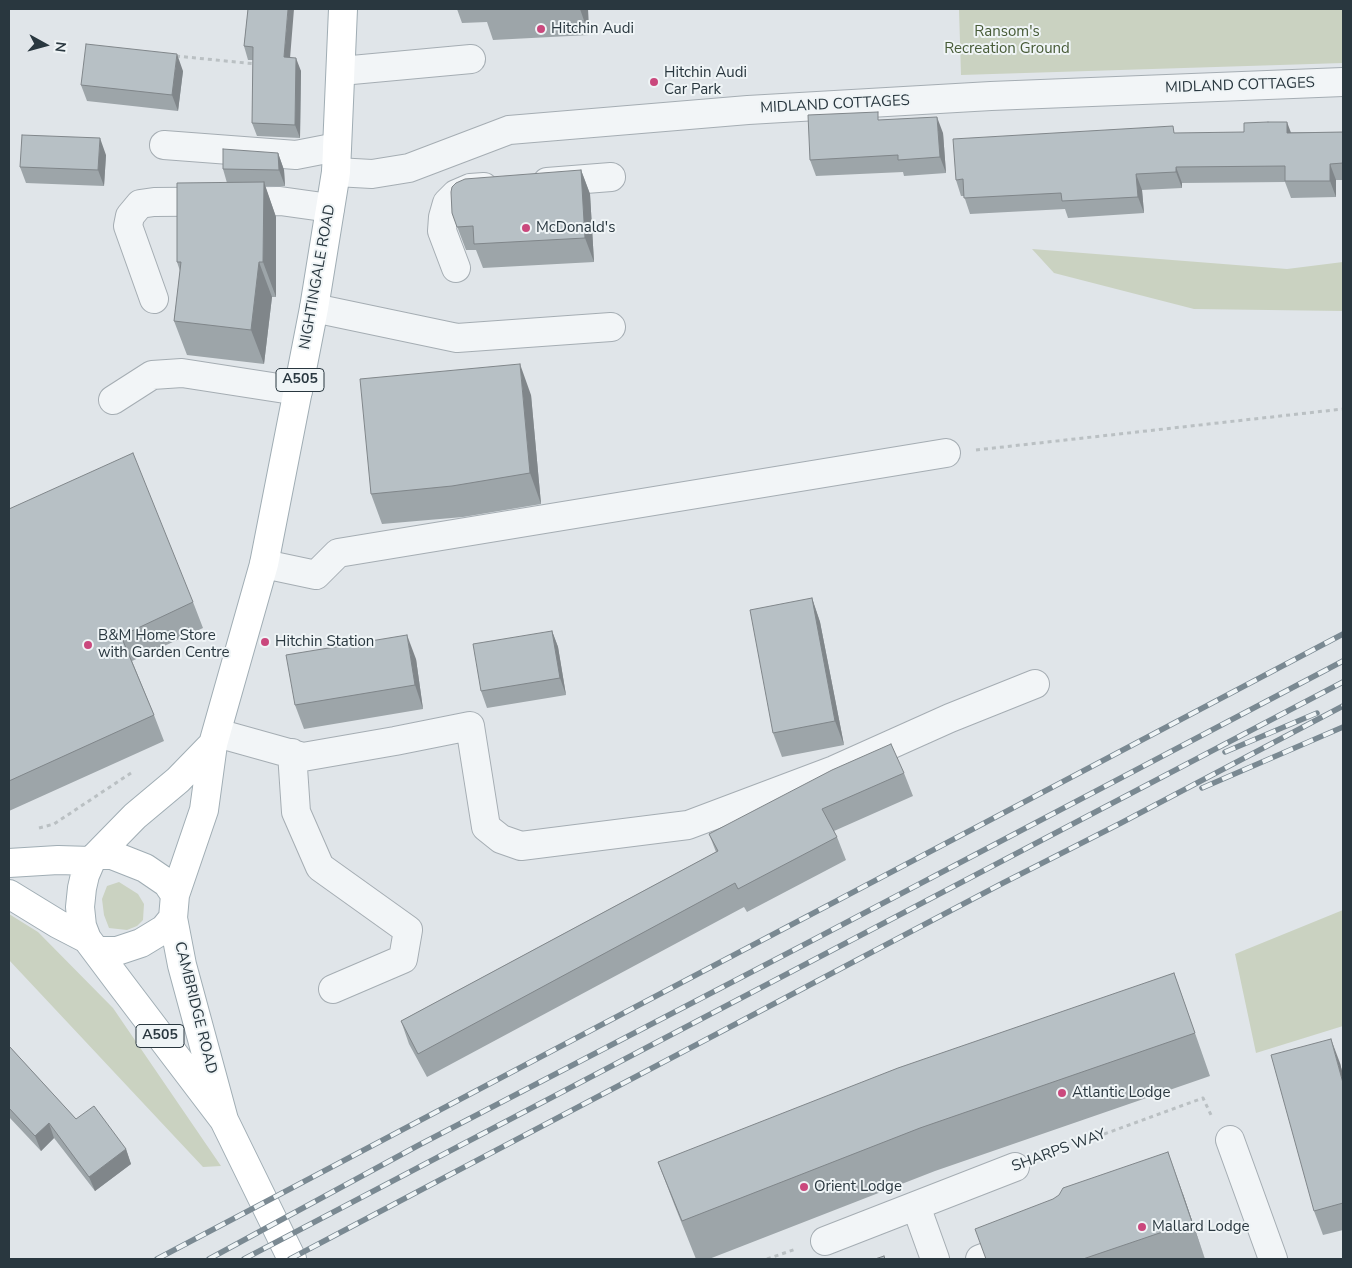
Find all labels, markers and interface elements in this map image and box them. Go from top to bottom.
north arrow [20,20,70,70]
place label: Hitchin Audi [551,20,634,38]
marker: Hitchin Audi [535,23,547,35]
park label: Ransom's Recreation Ground [944,23,1070,58]
text: N [50,41,70,53]
place label: Hitchin Audi Car Park [664,64,747,99]
street label: MIDLAND COTTAGES [1165,74,1315,98]
marker: Hitchin Audi Car Park [648,76,660,88]
street label: MIDLAND COTTAGES [760,92,910,118]
street label: NIGHTINGALE ROAD [296,203,340,351]
place label: McDonald's [536,219,615,237]
marker: McDonald's [520,222,532,234]
road number: A505 [276,368,324,392]
place label: B&M Home Store with Garden Centre [98,627,230,662]
place label: Hitchin Station [275,633,374,651]
marker: Hitchin Station [259,636,271,648]
marker: B&M Home Store with Garden Centre [82,639,94,651]
street label: CAMBRIDGE ROAD [170,940,220,1076]
road number: A505 [136,1024,184,1048]
place label: Atlantic Lodge [1072,1084,1170,1102]
marker: Atlantic Lodge [1056,1087,1068,1099]
street label: SHARPS WAY [1010,1126,1108,1176]
place label: Orient Lodge [814,1178,902,1196]
marker: Orient Lodge [798,1181,810,1193]
place label: Mallard Lodge [1152,1218,1249,1236]
marker: Mallard Lodge [1136,1221,1148,1233]

